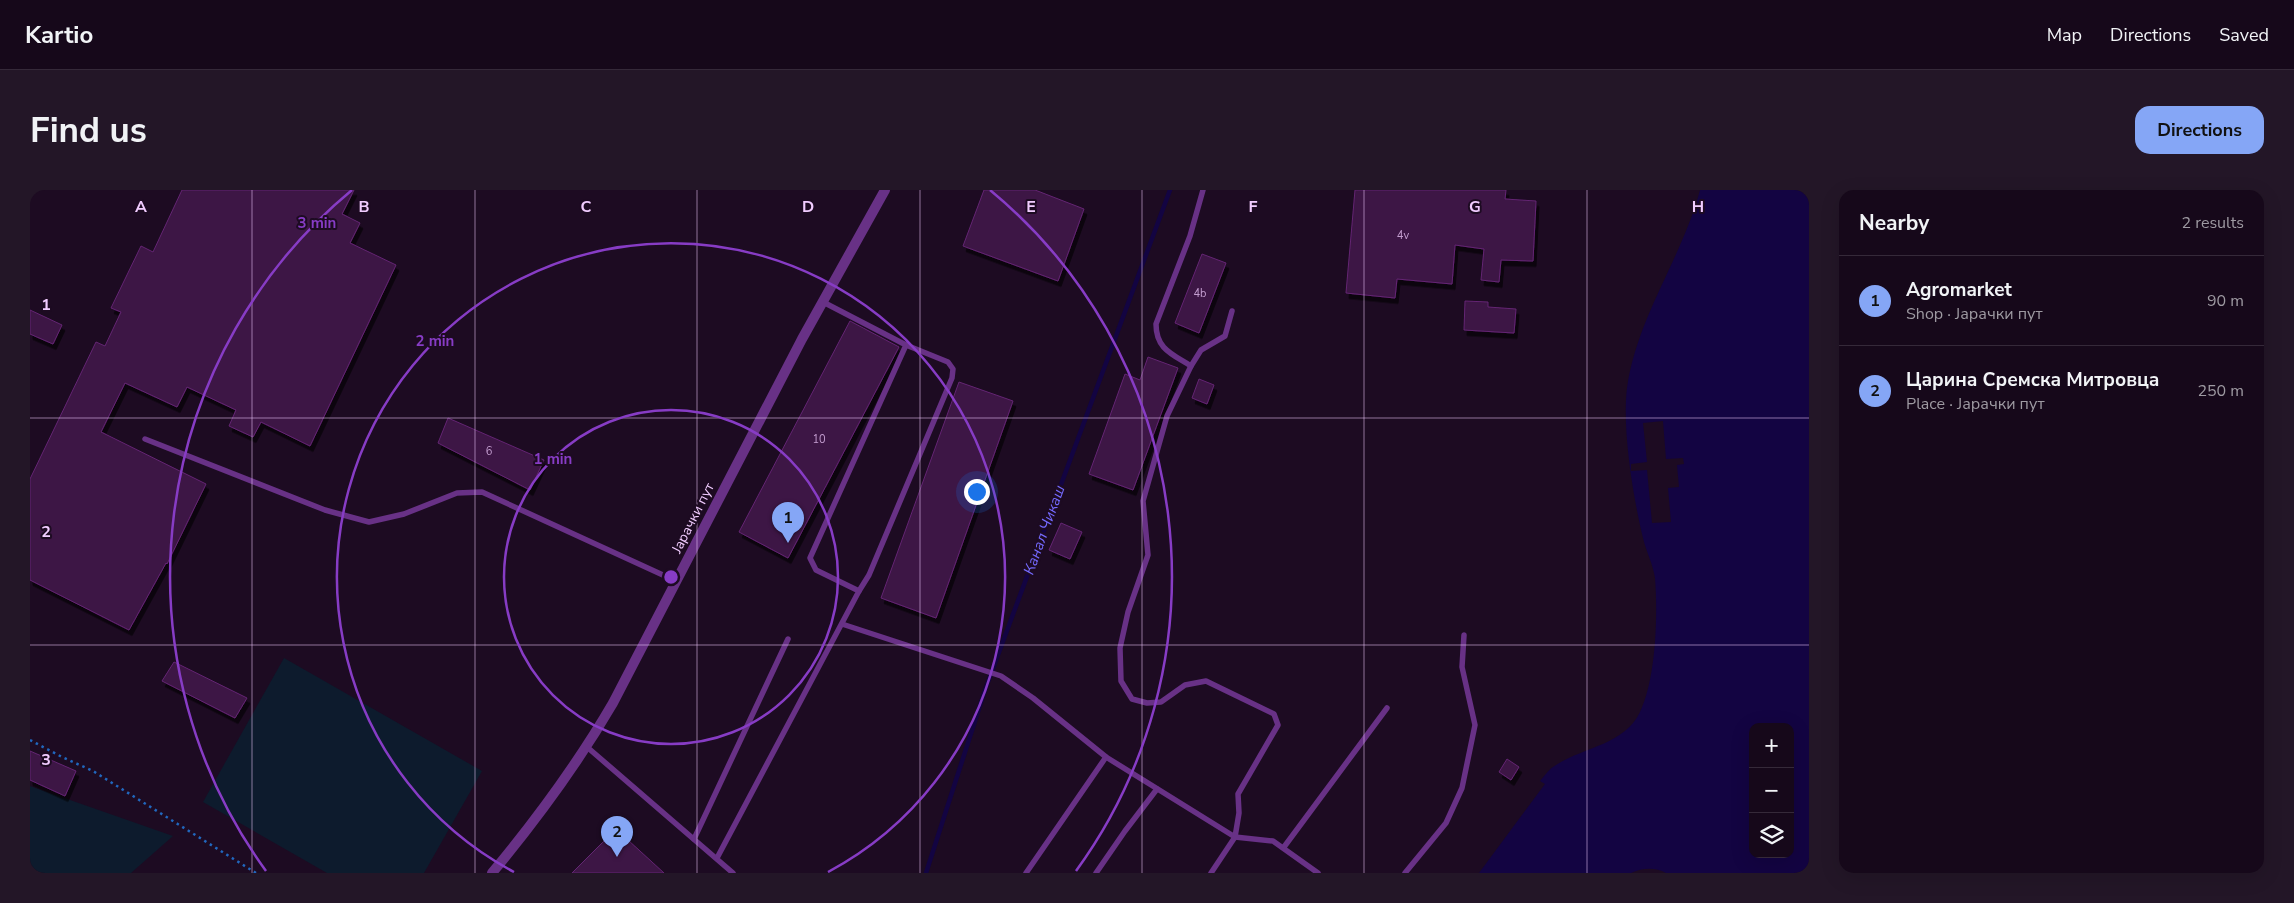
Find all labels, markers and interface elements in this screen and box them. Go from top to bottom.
text: Kartio [25,19,93,51]
text: Map [2047,23,2082,47]
text: Directions [2110,23,2191,47]
text: Saved [2219,23,2269,47]
button: Directions [2135,106,2264,154]
text: Find us [30,107,147,154]
text: A [135,196,147,218]
text: B [358,196,370,218]
text: C [581,196,592,218]
text: D [802,196,814,218]
text: E [1026,196,1036,218]
text: F [1249,196,1258,218]
text: G [1469,196,1481,218]
text: H [1692,196,1704,218]
text: Nearby [1859,209,1929,237]
text: 2 results [2182,212,2244,234]
text: 3 min [298,213,336,233]
house number: 4v [1397,228,1409,243]
text: Agromarket [1906,277,2012,303]
house number: 4b [1193,286,1207,301]
text: 1 [1870,290,1880,312]
text: 90 m [2207,290,2244,312]
text: 1 [41,294,51,316]
text: Shop · Јарачки пут [1906,303,2043,325]
text: 2 min [416,331,454,351]
text: Царина Сремска Митровца [1906,367,2159,393]
text: 2 [1870,380,1880,402]
text: 250 m [2197,380,2244,402]
text: Place · Јарачки пут [1906,393,2044,415]
house number: 10 [812,432,826,447]
house number: 6 [486,444,493,459]
text: 1 min [534,449,572,469]
street label: Јарачки пут [667,479,719,557]
your location [964,479,990,505]
water label: Канал Чикаш [1019,482,1069,578]
pin: 1 [772,502,804,543]
text: 2 [41,521,51,543]
centre of rings [662,568,680,586]
map controls [1749,723,1794,858]
button: + [1749,723,1794,768]
text: 3 [41,749,51,771]
button: − [1749,768,1794,813]
button: layers [1749,813,1794,858]
pin: 2 [601,816,633,857]

